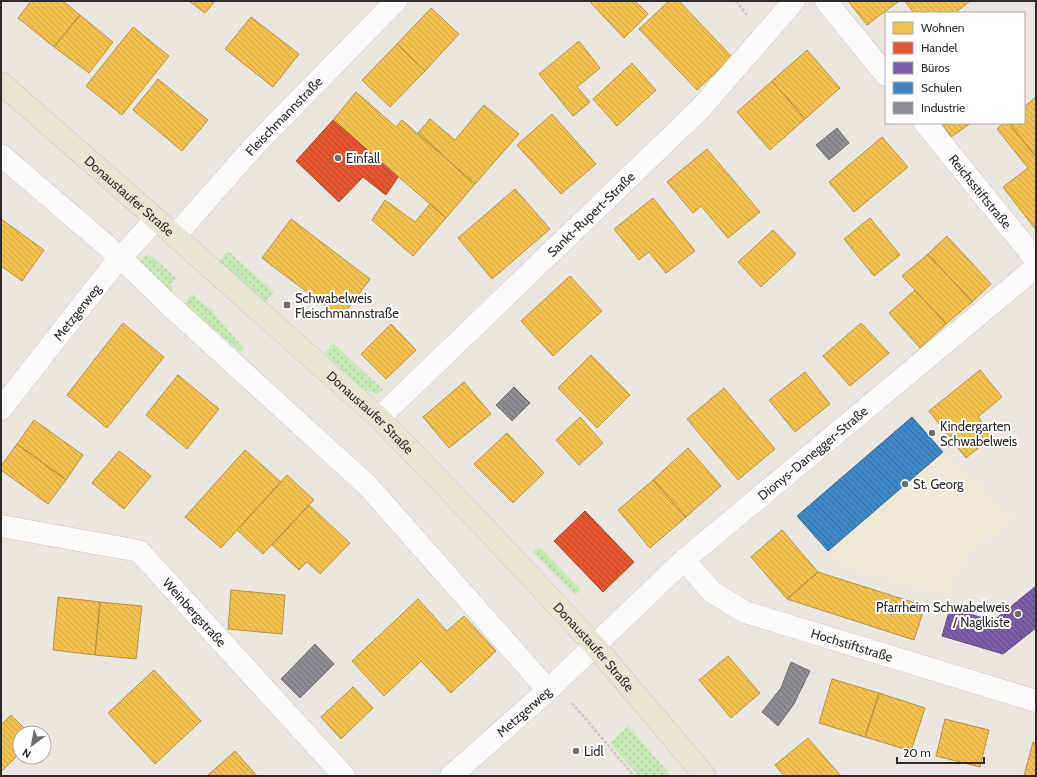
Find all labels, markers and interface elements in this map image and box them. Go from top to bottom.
legend [885,12,1025,124]
text: Wohnen [921,20,965,35]
text: Handel [921,40,958,55]
text: Büros [921,60,950,75]
street label: Fleischmannstraße [242,73,326,159]
text: Schulen [921,80,962,95]
text: Industrie [921,100,965,115]
place label: Einfall [346,150,380,166]
street label: Reichsstiftstraße [946,151,1015,232]
street label: Donaustaufer Straße [81,152,178,240]
marker: Einfall [333,153,343,163]
street label: Sankt-Rupert-Straße [544,168,638,260]
street label: Metzgerweg [50,280,104,344]
place label: Schwabelweis Fleischmannstraße [295,290,399,321]
marker: Schwabelweis Fleischmannstraße [282,300,292,310]
street label: Donaustaufer Straße [324,367,418,457]
street label: Dionys-Danegger-Straße [754,402,871,503]
place label: Kindergarten Schwabelweis [940,418,1018,449]
marker: Kindergarten Schwabelweis [927,428,937,438]
place label: St. Georg [913,476,964,492]
marker: St. Georg [900,479,910,489]
street label: Weinbergstraße [160,575,230,650]
street label: Donaustaufer Straße [550,599,638,695]
place label: Pfarrheim Schwabelweis / Naglkiste [876,599,1011,630]
marker: Pfarrheim Schwabelweis / Naglkiste [1013,609,1023,619]
street label: Hochstiftstraße [809,625,895,665]
street label: Metzgerweg [493,683,554,740]
north arrow [12,725,52,765]
scale bar [897,739,984,765]
place label: Lidl [584,743,604,759]
text: N [20,745,34,761]
text: 20 m [903,745,931,760]
marker: Lidl [571,746,581,756]

